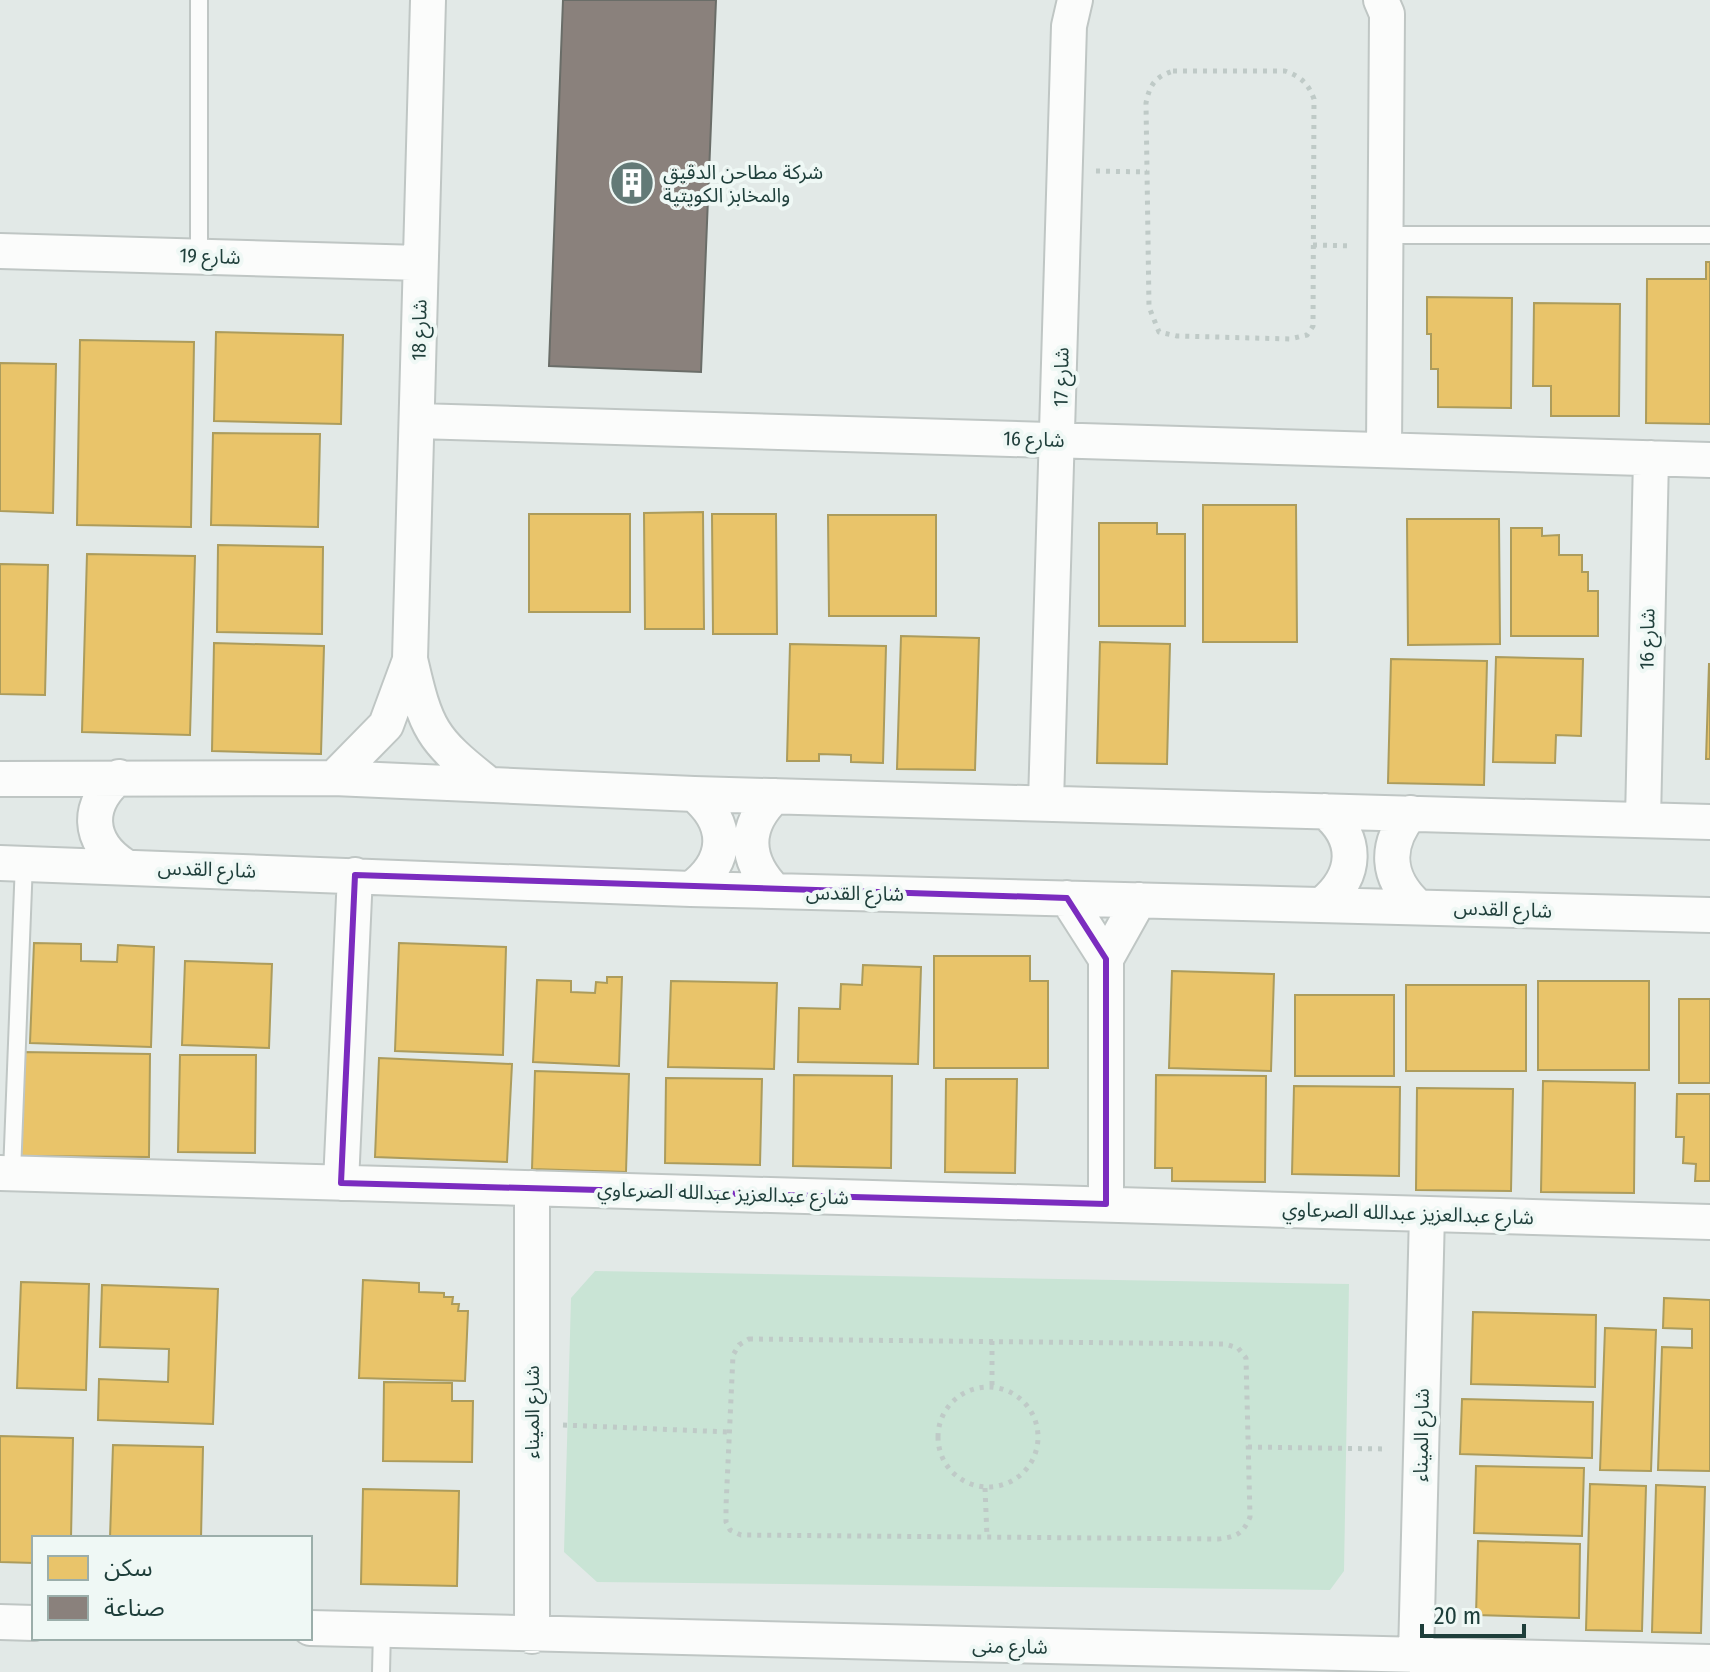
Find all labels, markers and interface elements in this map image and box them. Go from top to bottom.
building icon: شركة مطاحن الدقيق والمخابز الكويتية [608,159,656,207]
place label: شركة مطاحن الدقيق والمخابز الكويتية [663,160,823,207]
street label: شارع 19 [179,243,241,272]
street label: شارع 18 [406,299,435,361]
street label: شارع 17 [1048,347,1077,407]
street label: شارع 16 [1003,426,1065,455]
street label: شارع 16 [1634,608,1663,670]
street label: شارع القدس [157,855,257,886]
street label: شارع القدس [806,880,904,909]
street label: شارع القدس [1453,895,1553,926]
street label: شارع عبدالعزيز عبدالله الصرعاوي [597,1177,849,1213]
street label: شارع عبدالعزيز عبدالله الصرعاوي [1282,1197,1534,1233]
street label: شارع الميناء [520,1365,547,1459]
street label: شارع الميناء [1408,1388,1437,1482]
legend [32,1536,312,1640]
text: سكن [104,1554,153,1582]
scale bar [1422,1588,1524,1638]
text: صناعة [104,1594,165,1622]
text: 20 m [1434,1602,1481,1630]
street label: شارع منى [972,1633,1048,1662]

